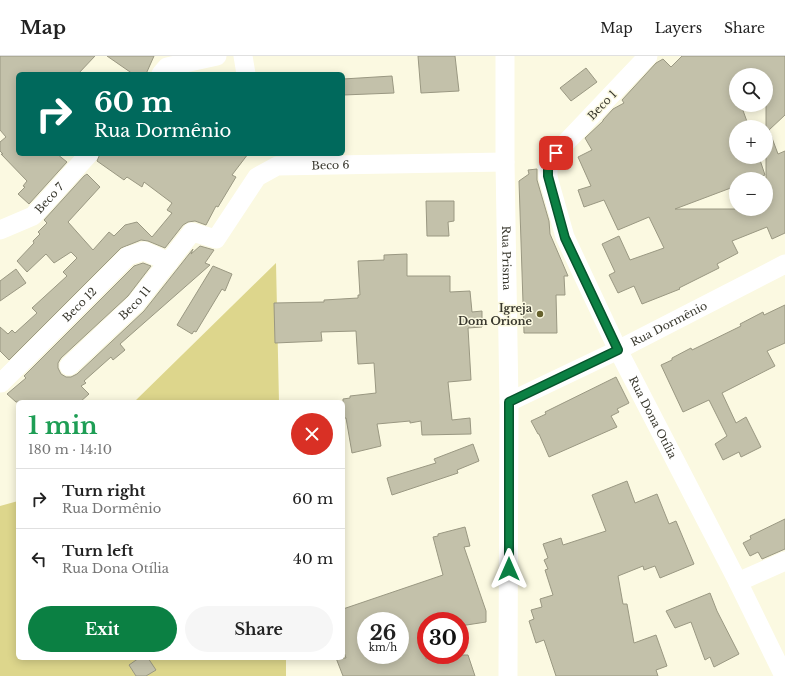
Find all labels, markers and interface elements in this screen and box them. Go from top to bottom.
text: Map [20,16,66,39]
text: Map [600,19,633,37]
text: Layers [655,19,702,37]
text: Share [724,19,765,37]
map controls [729,68,773,216]
button: search [729,68,773,112]
text: 60 m [94,85,172,120]
street label: Beco 1 [584,87,620,123]
icon: right [28,88,80,140]
text: Rua Dormênio [94,120,231,142]
button: + [729,120,773,164]
pin [539,136,573,170]
icon: arrive [545,142,567,164]
street label: Beco 6 [311,158,350,172]
button: − [729,172,773,216]
street label: Beco 7 [32,179,67,216]
street label: Rua Prisma [499,226,514,291]
street label: Beco 11 [116,283,154,323]
street label: Beco 12 [59,284,100,325]
street label: Rua Dormênio [628,298,709,349]
place label: Igreja Dom Orione [458,301,533,328]
marker: Igreja Dom Orione [535,309,545,319]
street label: Rua Dona Otília [626,374,680,462]
text: 1 min [28,411,98,440]
button: close [291,413,333,455]
text: 180 m · 14:10 [28,441,112,458]
text: Turn right [62,481,145,500]
icon: right [28,488,50,510]
text: 60 m [292,489,333,508]
text: Rua Dormênio [62,500,161,517]
text: Turn left [62,541,133,560]
icon: left [28,548,50,570]
position arrow [488,548,530,590]
text: 40 m [293,549,333,568]
text: Rua Dona Otília [62,560,169,577]
button: Exit [28,606,177,652]
button: Share [185,606,333,652]
speed limit sign: 30 [417,612,469,664]
text: 26 [370,621,396,645]
text: km/h [369,641,397,654]

